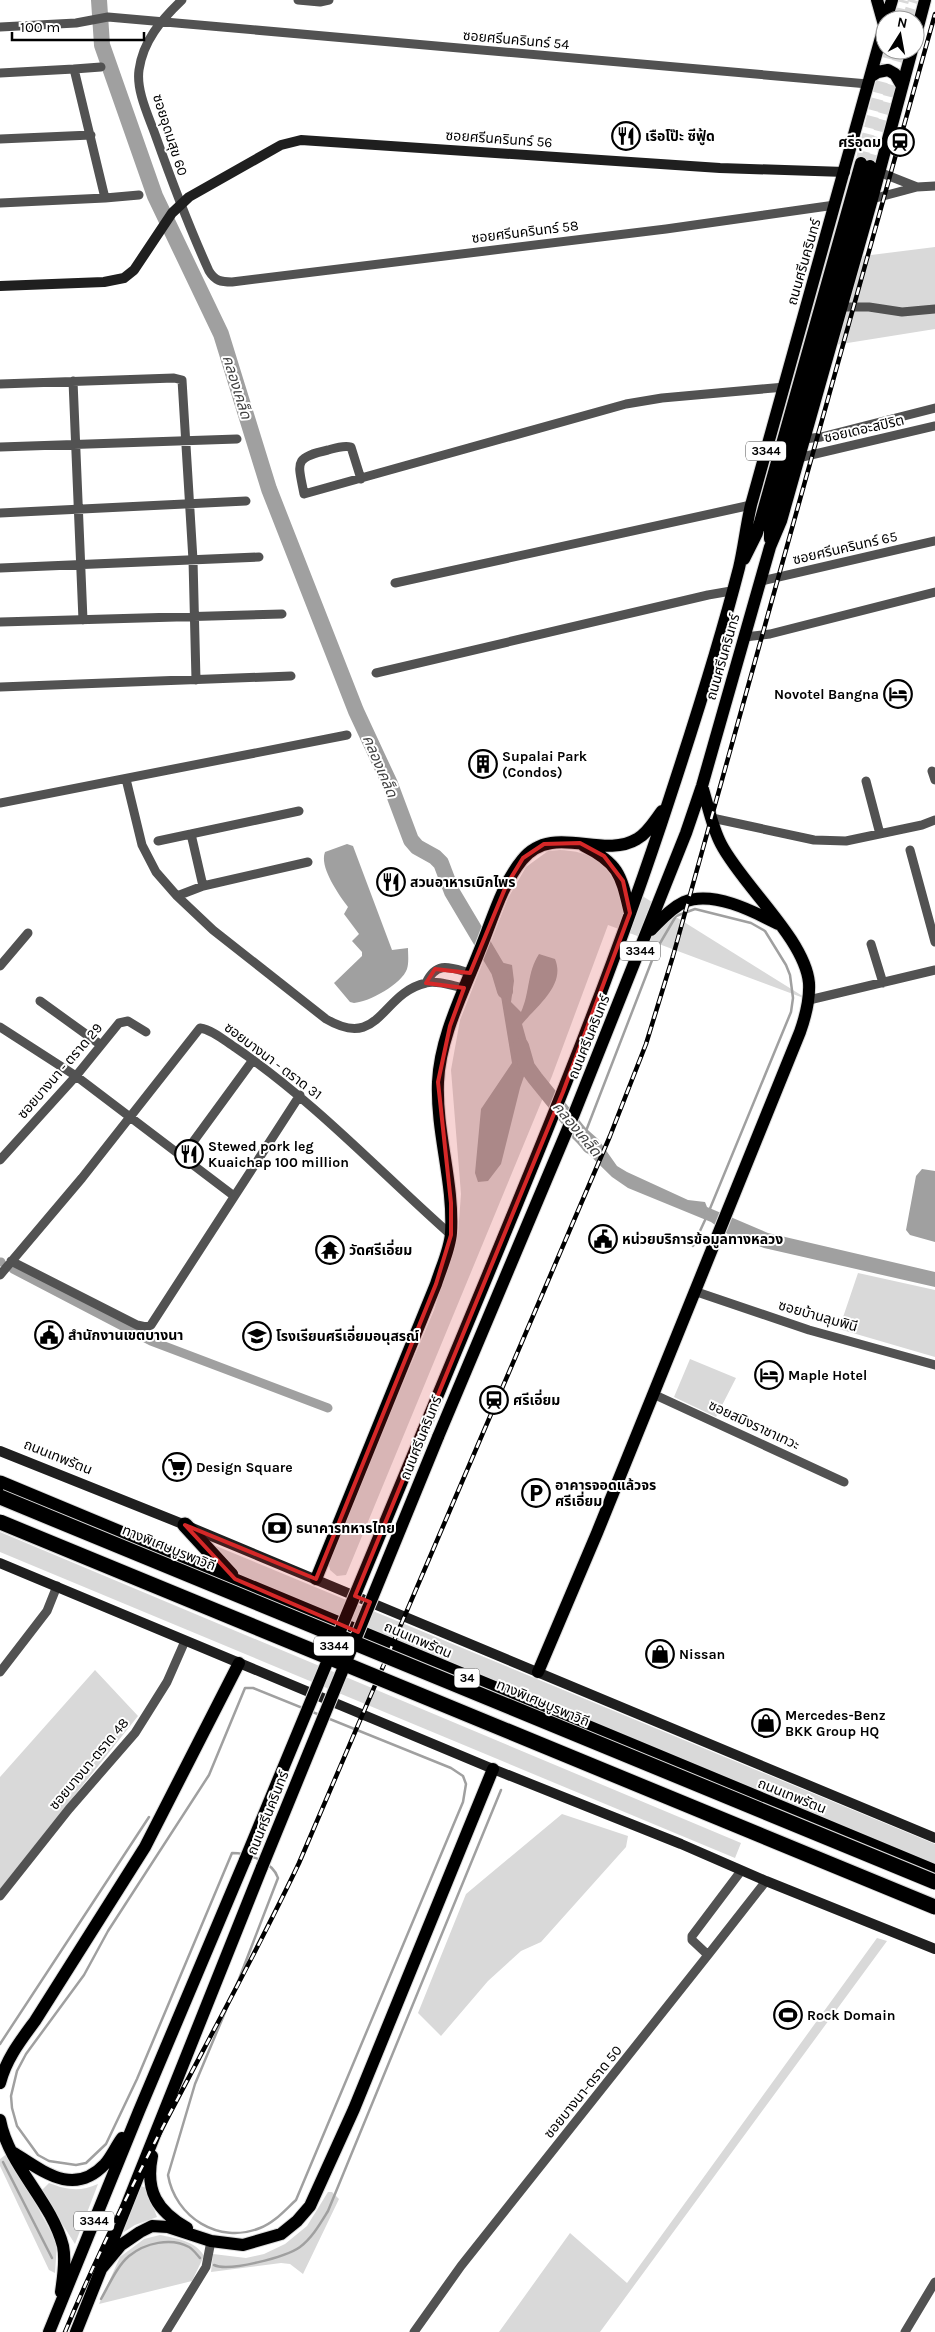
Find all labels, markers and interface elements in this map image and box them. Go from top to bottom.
scale bar [12,10,145,42]
north arrow [875,10,925,60]
text: N [896,13,909,32]
text: 100 m [20,18,60,36]
street label: ซอยศรีนครินทร์ 54 [462,27,570,53]
street label: ซอยอุดมสุข 60 [149,92,191,178]
restaurant icon: เรือโป๊ะ ซีฟู้ด [611,121,641,151]
street label: ซอยศรีนครินทร์ 56 [445,127,553,151]
station icon: ศรีอุดม [885,127,915,157]
place label: เรือโป๊ะ ซีฟู้ด [645,128,715,146]
place label: ศรีอุดม [838,134,881,151]
street label: ถนนศรีนครินทร์ [784,216,825,307]
street label: ซอยศรีนครินทร์ 58 [471,217,579,247]
water label: คลองเคล็ด [219,353,255,422]
street label: ซอยเดอะสปิริต [822,412,906,446]
road number: 3344 [746,442,786,461]
street label: ซอยศรีนครินทร์ 65 [791,528,899,568]
street label: ถนนศรีนครินทร์ [703,611,744,702]
hotel icon: Novotel Bangna [883,679,913,709]
place label: Novotel Bangna [774,686,879,703]
water label: คลองเคล็ด [359,732,401,800]
place label: Supalai Park (Condos) [502,748,588,781]
building icon: Supalai Park (Condos) [468,749,498,779]
restaurant icon: สวนอาหารเบิกไพร [376,867,406,897]
place label: สวนอาหารเบิกไพร [410,874,516,891]
road number: 3344 [620,941,660,960]
street label: ถนนศรีนครินทร์ [564,992,614,1082]
street label: ซอยบางนา - ตราด 31 [221,1019,325,1103]
street label: ซอยบางนา - ตราด 29 [14,1020,106,1122]
water label: คลองเคล็ด [549,1098,606,1161]
place label: Stewed pork leg Kuaichap 100 million [208,1138,349,1171]
restaurant icon: Stewed pork leg Kuaichap 100 million [174,1139,204,1169]
public building icon: หน่วยบริการข้อมูลทางหลวง [588,1224,618,1254]
place label: หน่วยบริการข้อมูลทางหลวง [622,1231,783,1249]
temple icon: วัดศรีเอี่ยม [315,1235,345,1265]
place label: วัดศรีเอี่ยม [349,1239,412,1259]
street label: ซอยบ้านลุมพินี [776,1297,860,1335]
public building icon: สำนักงานเขตบางนา [34,1320,64,1350]
school or university icon: โรงเรียนศรีเอี่ยมอนุสรณ์ [242,1321,272,1351]
place label: โรงเรียนศรีเอี่ยมอนุสรณ์ [276,1325,419,1345]
place label: สำนักงานเขตบางนา [68,1327,183,1344]
hotel icon: Maple Hotel [754,1360,784,1390]
place label: Maple Hotel [788,1367,867,1384]
station icon: ศรีเอี่ยม [479,1385,509,1415]
place label: ศรีเอี่ยม [513,1389,560,1409]
street label: ถนนศรีนครินทร์ [396,1393,446,1483]
street label: ซอยสมิงราชาเทวะ [706,1396,802,1454]
street label: ถนนเทพรัตน [21,1436,95,1478]
supermarket icon: Design Square [162,1452,192,1482]
place label: Design Square [196,1459,293,1476]
place label: อาคารจอดแล้วจร ศรีเอี่ยม [555,1477,656,1510]
parking icon: อาคารจอดแล้วจร ศรีเอี่ยม [521,1478,551,1508]
bank icon: ธนาคารทหารไทย [262,1513,292,1543]
place label: ธนาคารทหารไทย [296,1520,395,1537]
street label: ทางพิเศษบูรพาวิถี [120,1522,218,1574]
street label: ถนนเทพรัตน [381,1618,455,1662]
road number: 3344 [314,1636,354,1655]
shop icon: Nissan [645,1639,675,1669]
place label: Nissan [679,1646,725,1663]
road number: 34 [454,1669,480,1688]
street label: ทางพิเศษบูรพาวิถี [494,1676,592,1730]
place label: Mercedes-Benz BKK Group HQ [785,1707,886,1740]
shop icon: Mercedes-Benz BKK Group HQ [751,1708,781,1738]
street label: ซอยบางนา-ตราด 48 [46,1715,132,1813]
street label: ถนนศรีนครินทร์ [243,1768,293,1858]
street label: ถนนเทพรัตน [755,1775,829,1817]
sports icon: Rock Domain [773,2000,803,2030]
place label: Rock Domain [807,2007,896,2024]
street label: ซอยบางนา-ตราด 50 [540,2042,626,2142]
road number: 3344 [74,2212,114,2230]

